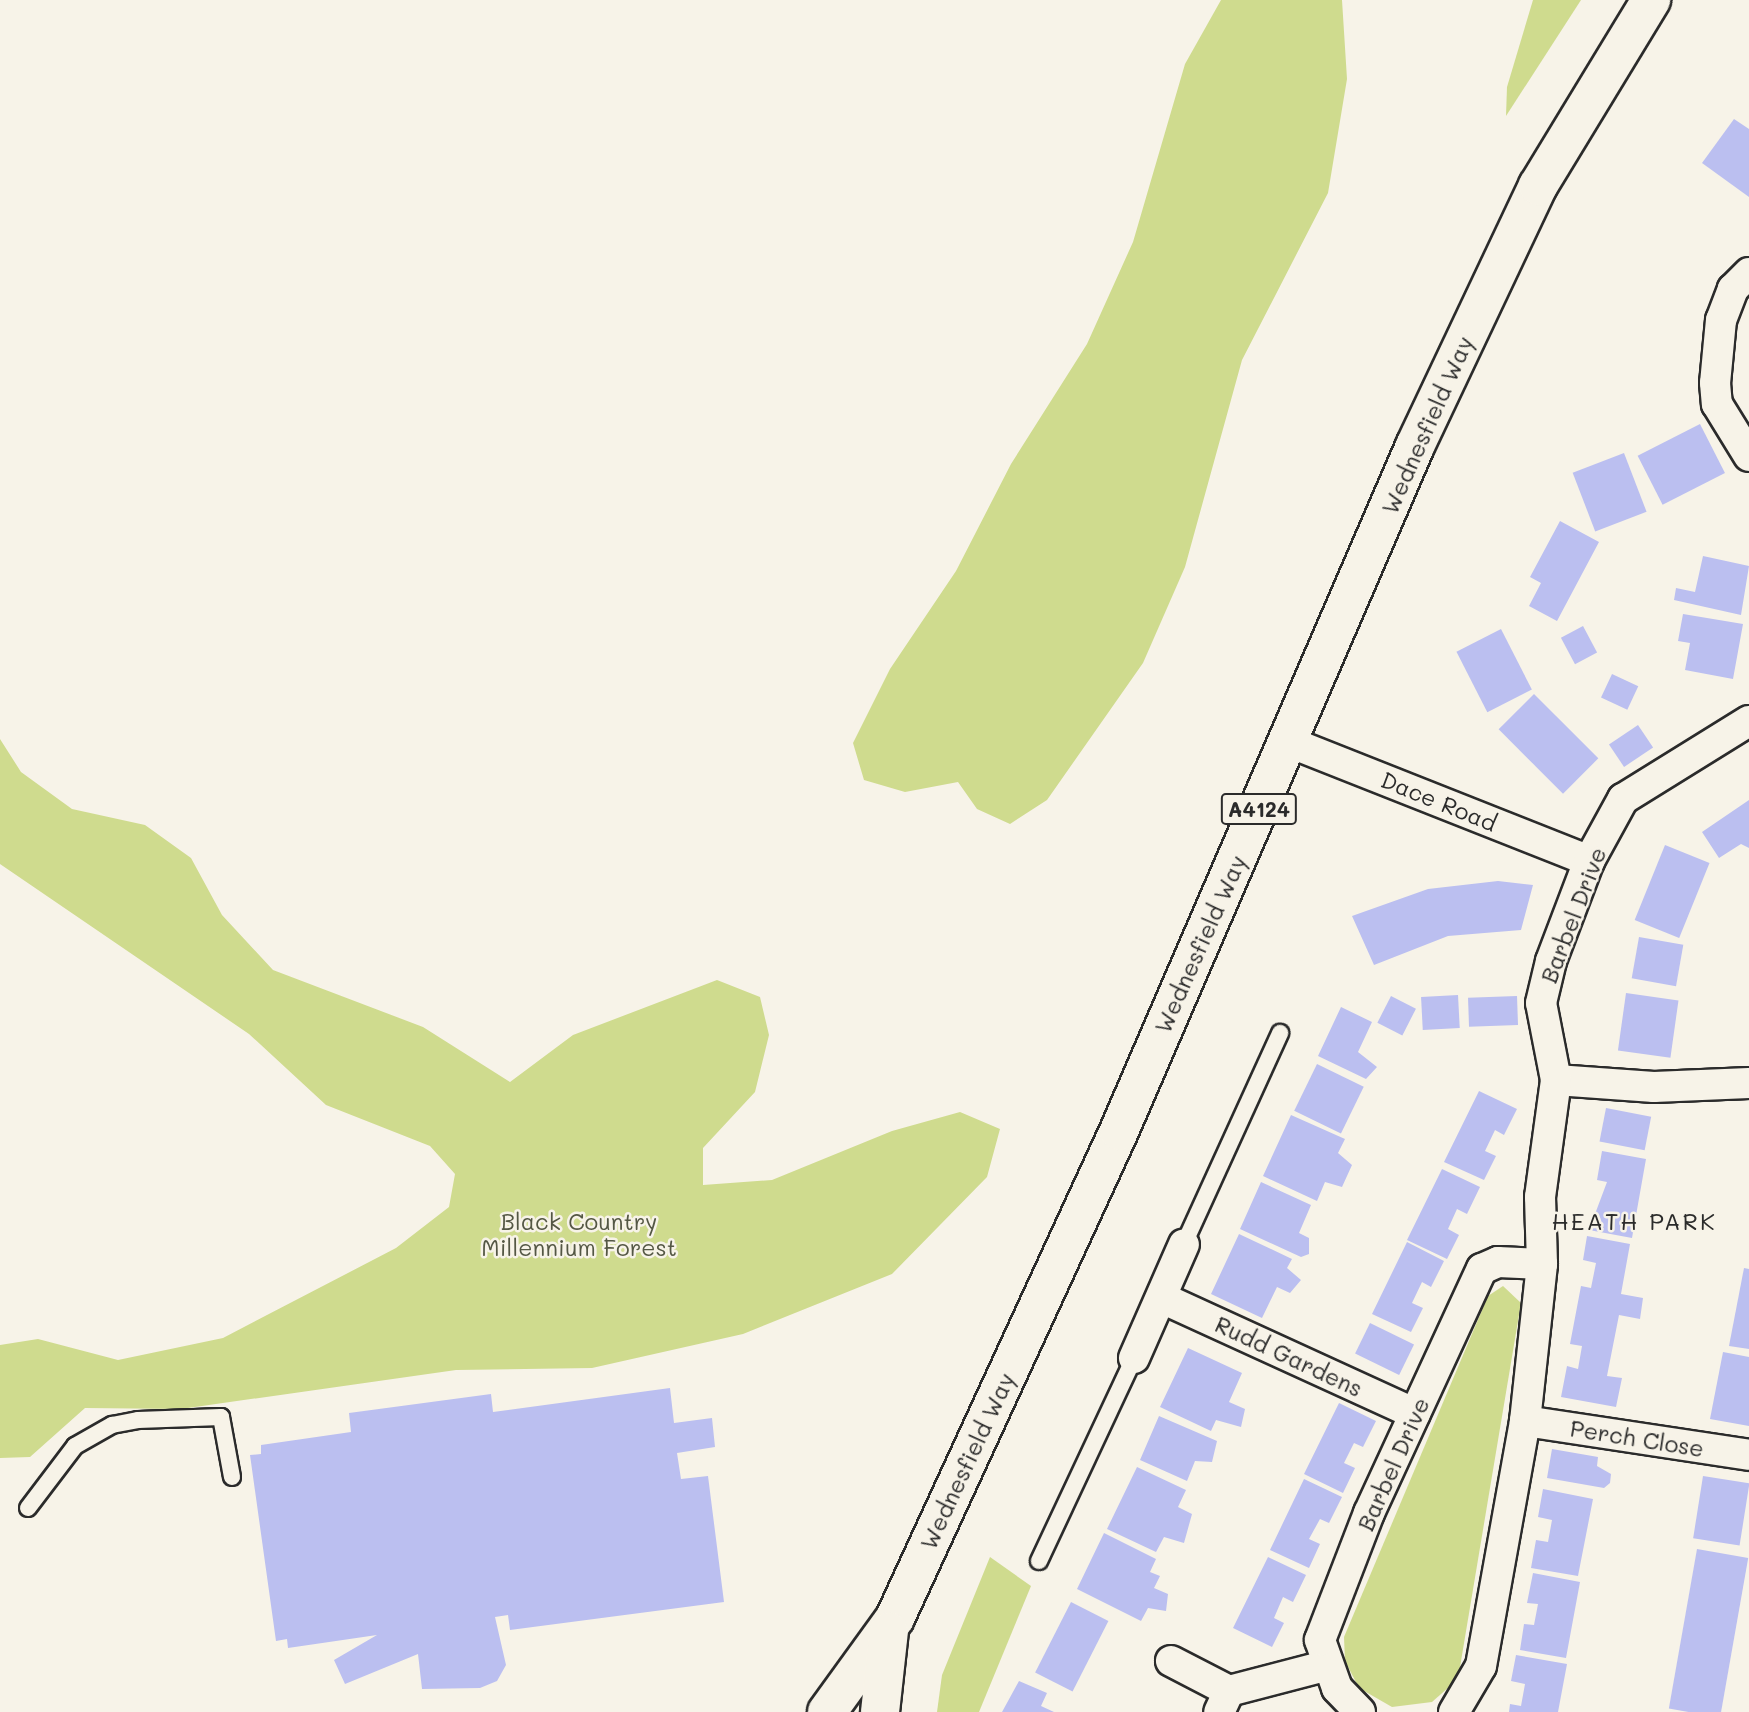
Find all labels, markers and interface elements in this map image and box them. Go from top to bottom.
street label: Wednesfield Way [1375,332,1479,518]
street label: Dace Road [1377,765,1501,837]
road number: A4124 [1220,792,1298,826]
street label: Barbel Drive [1534,843,1612,987]
street label: Wednesfield Way [1148,851,1252,1037]
park label: Black Country Millennium Forest [481,1207,677,1261]
district label: HEATH PARK [1553,1207,1715,1235]
street label: Rudd Gardens [1211,1310,1367,1402]
street label: Wednesfield Way [914,1368,1020,1554]
street label: Barbel Drive [1351,1393,1435,1535]
street label: Perch Close [1568,1414,1706,1462]

